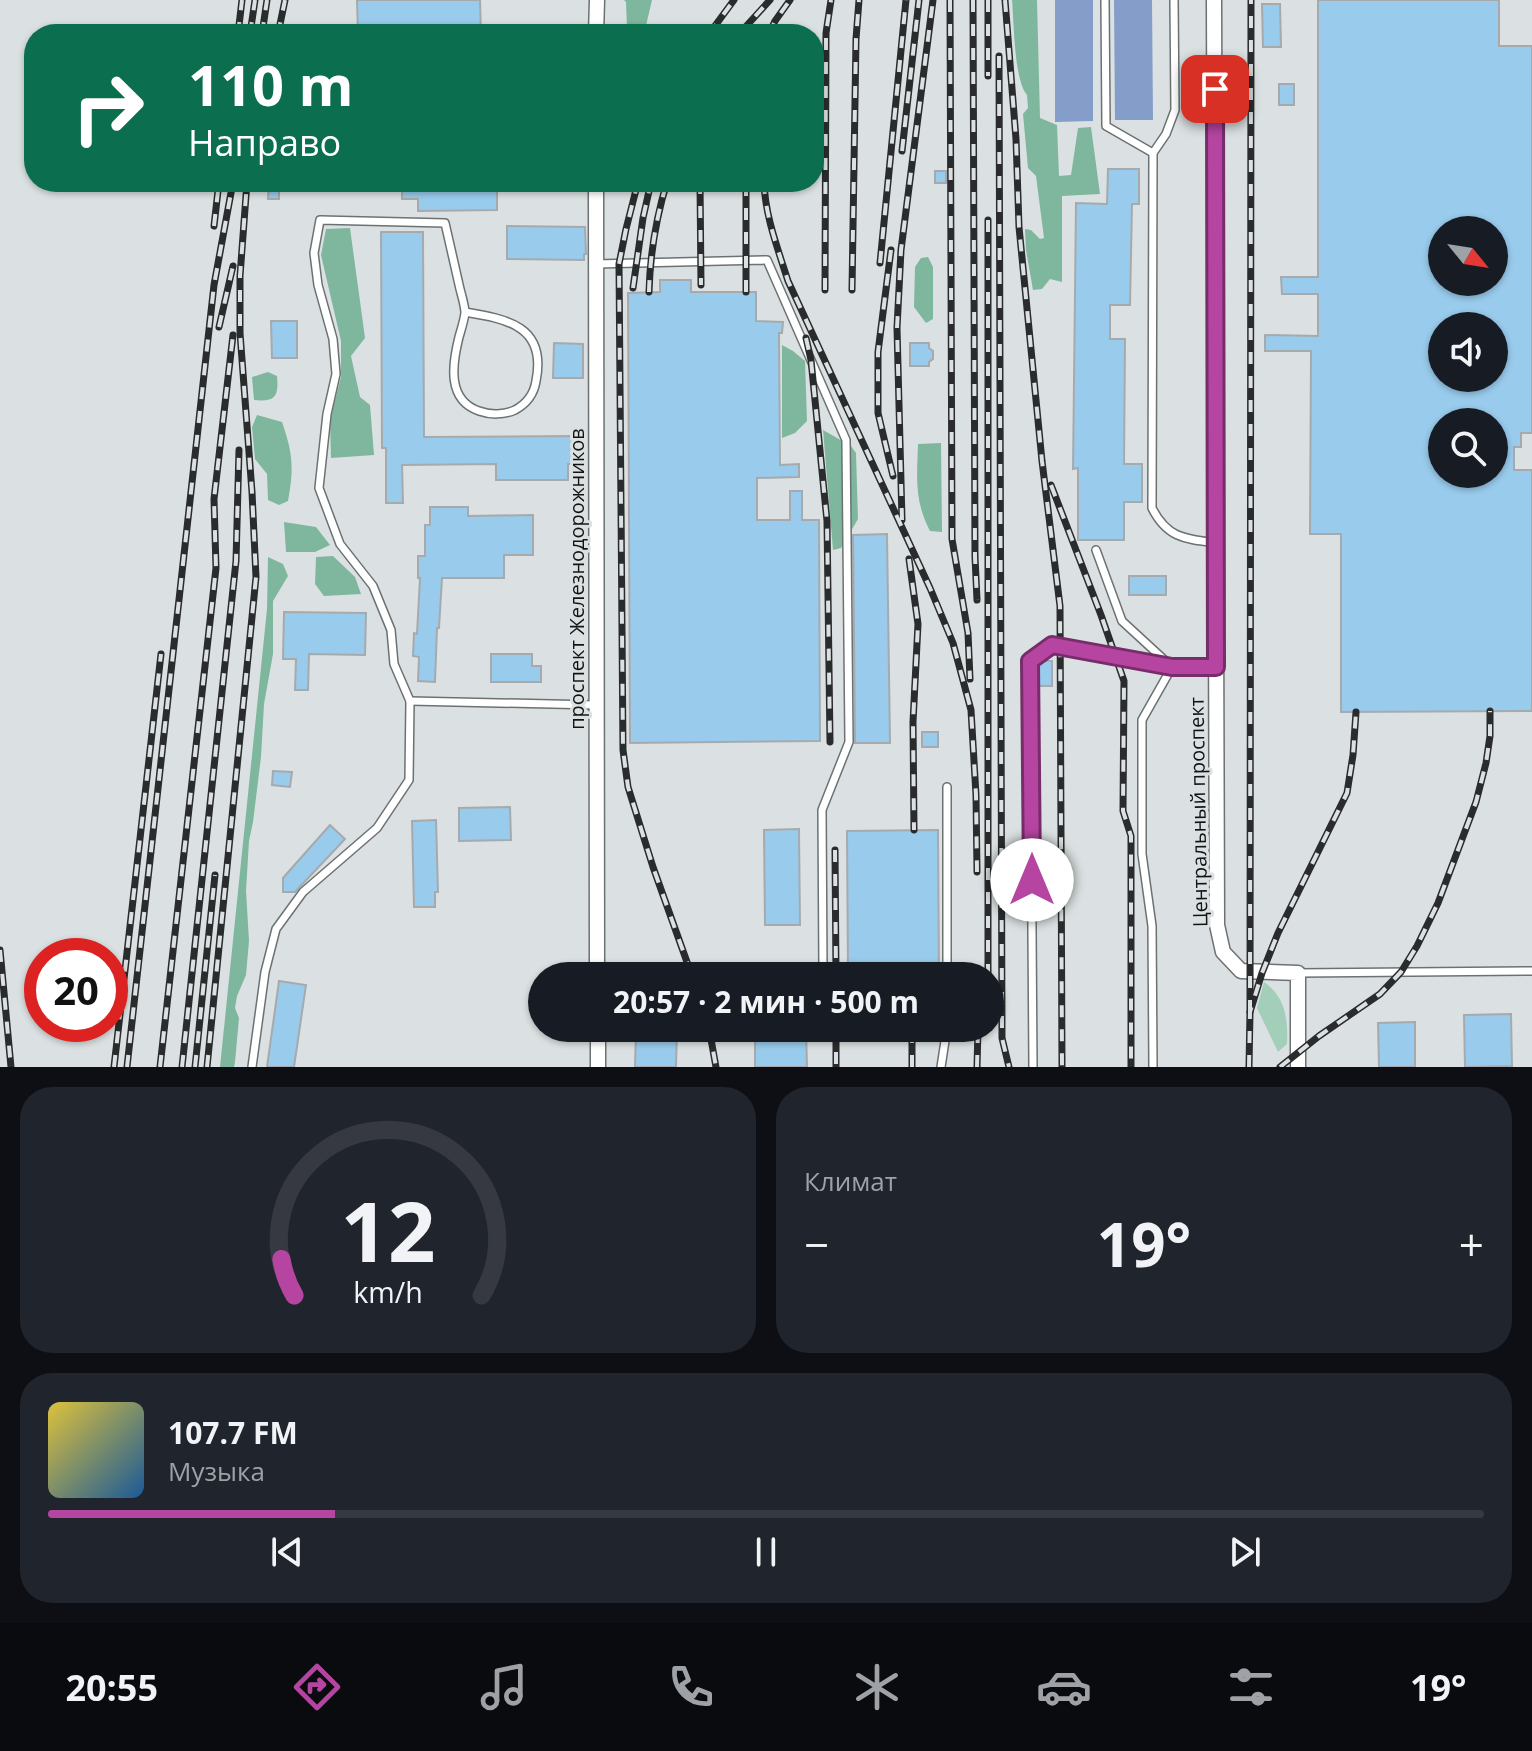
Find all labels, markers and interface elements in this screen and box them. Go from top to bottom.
text: 110 m [188,46,354,122]
pin [1181,55,1249,123]
icon: right [56,56,160,160]
icon: arrive [1193,67,1237,111]
text: Направо [188,118,341,167]
north arrow [1428,216,1508,296]
map controls [1428,216,1508,488]
button: sound [1428,312,1508,392]
button: search [1428,408,1508,488]
street label: проспект Железнодорожников [563,428,590,730]
street label: Центральный проспект [1182,697,1214,927]
position arrow [990,838,1074,922]
speed limit sign: 20 [24,938,128,1042]
text: 20:57 · 2 мин · 500 m [613,981,919,1022]
text: Климат [804,1163,897,1199]
text: 12 [340,1173,436,1286]
text: 19° [1097,1203,1191,1285]
text: − [804,1214,829,1274]
text: + [1459,1214,1484,1274]
text: km/h [353,1272,423,1311]
text: 107.7 FM [168,1412,298,1453]
text: Музыка [168,1453,265,1489]
icon: previous [265,1530,309,1574]
icon: pause [744,1530,788,1574]
icon: next [1223,1530,1267,1574]
icon: directions [289,1659,345,1715]
icon: music [476,1659,532,1715]
icon: phone [663,1659,719,1715]
icon: climate [849,1659,905,1715]
icon: car [1036,1659,1092,1715]
icon: filters [1223,1659,1279,1715]
text: 20:55 [65,1663,158,1712]
text: 19° [1410,1663,1467,1712]

